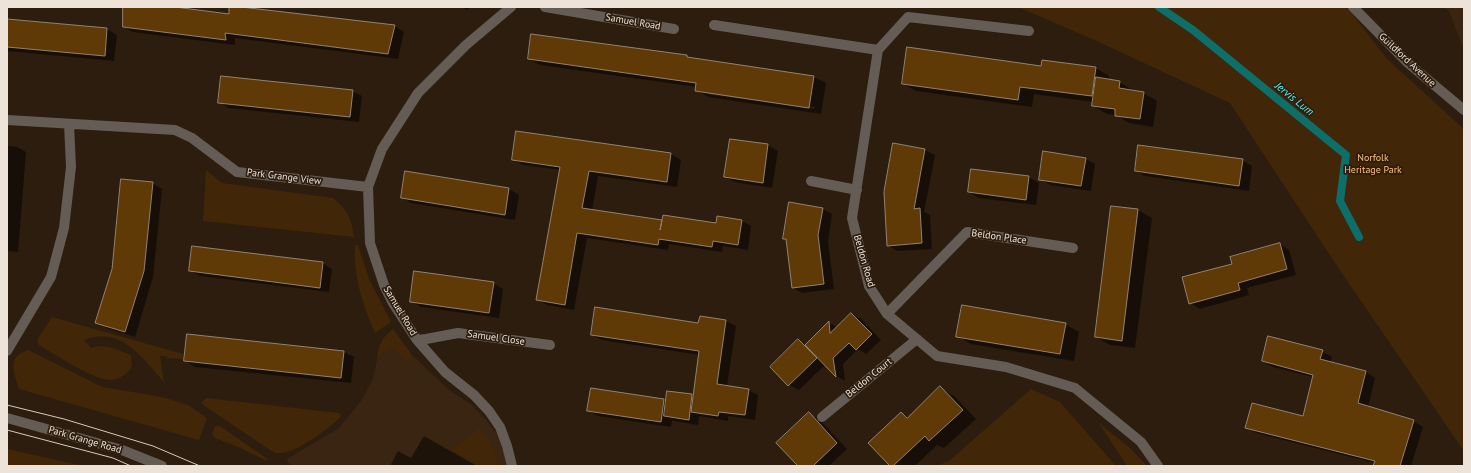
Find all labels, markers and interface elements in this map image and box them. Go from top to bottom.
street label: Samuel Road [605,11,661,33]
street label: Guildford Avenue [1376,31,1438,89]
water label: Jervis Lum [1272,79,1316,119]
park label: Norfolk Heritage Park [1344,152,1402,176]
street label: Park Grange View [246,166,322,188]
street label: Beldon Place [971,227,1027,247]
street label: Beldon Road [851,233,877,289]
street label: Samuel Road [381,284,419,338]
street label: Samuel Close [467,328,525,348]
street label: Beldon Court [843,356,895,400]
street label: Park Grange Road [47,424,123,456]

